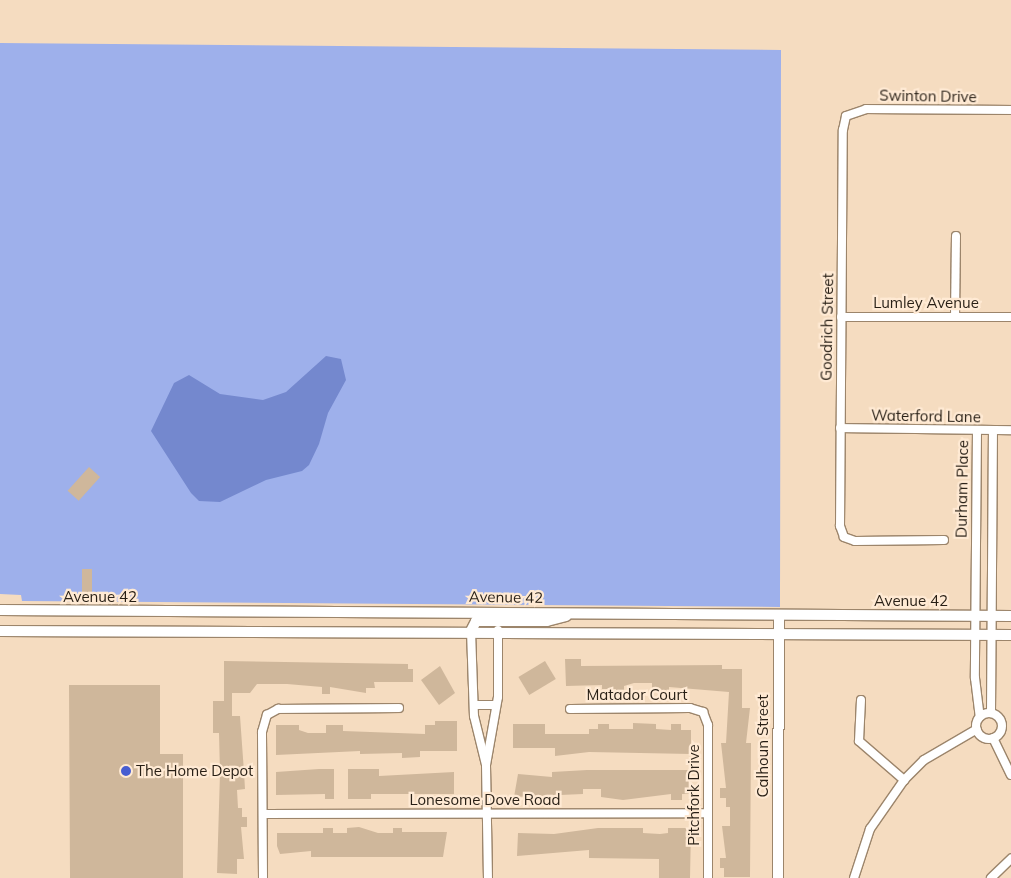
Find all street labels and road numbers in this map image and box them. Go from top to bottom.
street label: Swinton Drive [879,86,977,106]
street label: Goodrich Street [817,273,837,381]
street label: Lumley Avenue [873,294,979,312]
street label: Waterford Lane [871,406,981,426]
street label: Durham Place [952,440,972,538]
street label: Avenue 42 [469,587,543,607]
street label: Avenue 42 [63,588,137,606]
street label: Avenue 42 [874,592,948,610]
street label: Matador Court [586,686,688,704]
street label: Calhoun Street [754,695,772,797]
street label: Pitchfork Drive [685,744,703,846]
street label: Lonesome Dove Road [409,791,561,809]

